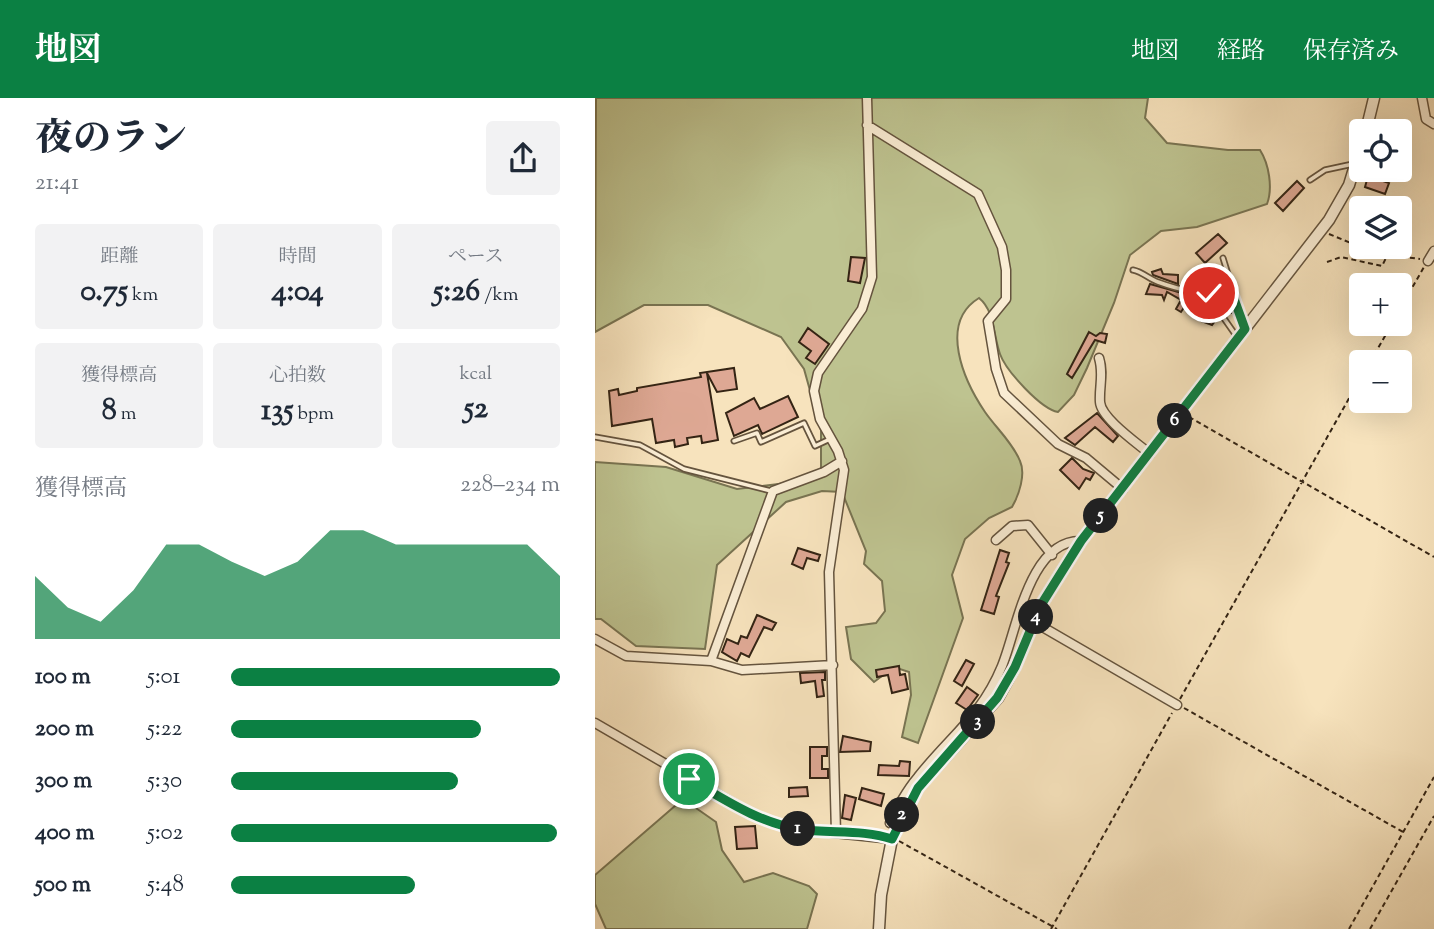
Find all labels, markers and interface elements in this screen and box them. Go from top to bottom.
text: 地図 [35,28,101,76]
text: 地図 [1131,35,1179,69]
text: 経路 [1217,35,1265,69]
text: 保存済み [1303,35,1399,69]
text: 夜のラン [35,114,187,168]
map controls [1349,119,1412,413]
button: locate [1349,119,1412,182]
button: share [486,121,560,195]
text: 21:41 [35,167,79,200]
button: layers [1349,196,1412,259]
text: 距離 [100,244,138,271]
text: 時間 [278,244,317,271]
text: ペース [448,244,504,271]
pin [1179,263,1239,323]
text: 0.75 [80,271,128,314]
text: 4:04 [271,271,324,314]
text: 5:26 [433,271,480,314]
button: + [1349,273,1412,336]
icon: check [1190,274,1228,312]
text: km [128,282,158,309]
text: /km [480,282,519,309]
button: − [1349,350,1412,413]
text: kcal [459,361,492,388]
text: 獲得標高 [81,363,157,390]
text: 心拍数 [269,363,326,390]
text: 52 [464,388,488,431]
text: 8 [102,390,117,433]
text: 135 [261,390,294,433]
text: m [117,401,137,428]
text: bpm [294,401,334,428]
pin: 6 [1157,404,1193,438]
text: 6 [1170,407,1179,434]
text: 228–234 m [460,469,560,502]
text: 獲得標高 [35,473,127,506]
pin: 5 [1084,498,1119,534]
text: 5 [1097,502,1104,529]
pin: 4 [1019,600,1053,634]
text: 4 [1031,603,1040,630]
text: 100 m [35,661,91,694]
text: 5:01 [147,661,180,694]
pin: 3 [961,704,995,740]
text: 3 [974,708,981,735]
text: 200 m [35,713,94,746]
text: 5:22 [147,713,182,746]
pin [659,749,719,809]
icon: arrive [670,760,708,798]
text: 300 m [35,765,92,798]
text: 5:30 [147,765,182,798]
pin: 2 [885,798,919,832]
text: 2 [897,801,906,828]
pin: 1 [781,812,815,846]
text: 1 [794,815,801,842]
text: 400 m [35,817,95,850]
text: 5:02 [147,817,183,850]
text: 500 m [35,869,91,902]
text: 5:48 [147,869,184,902]

